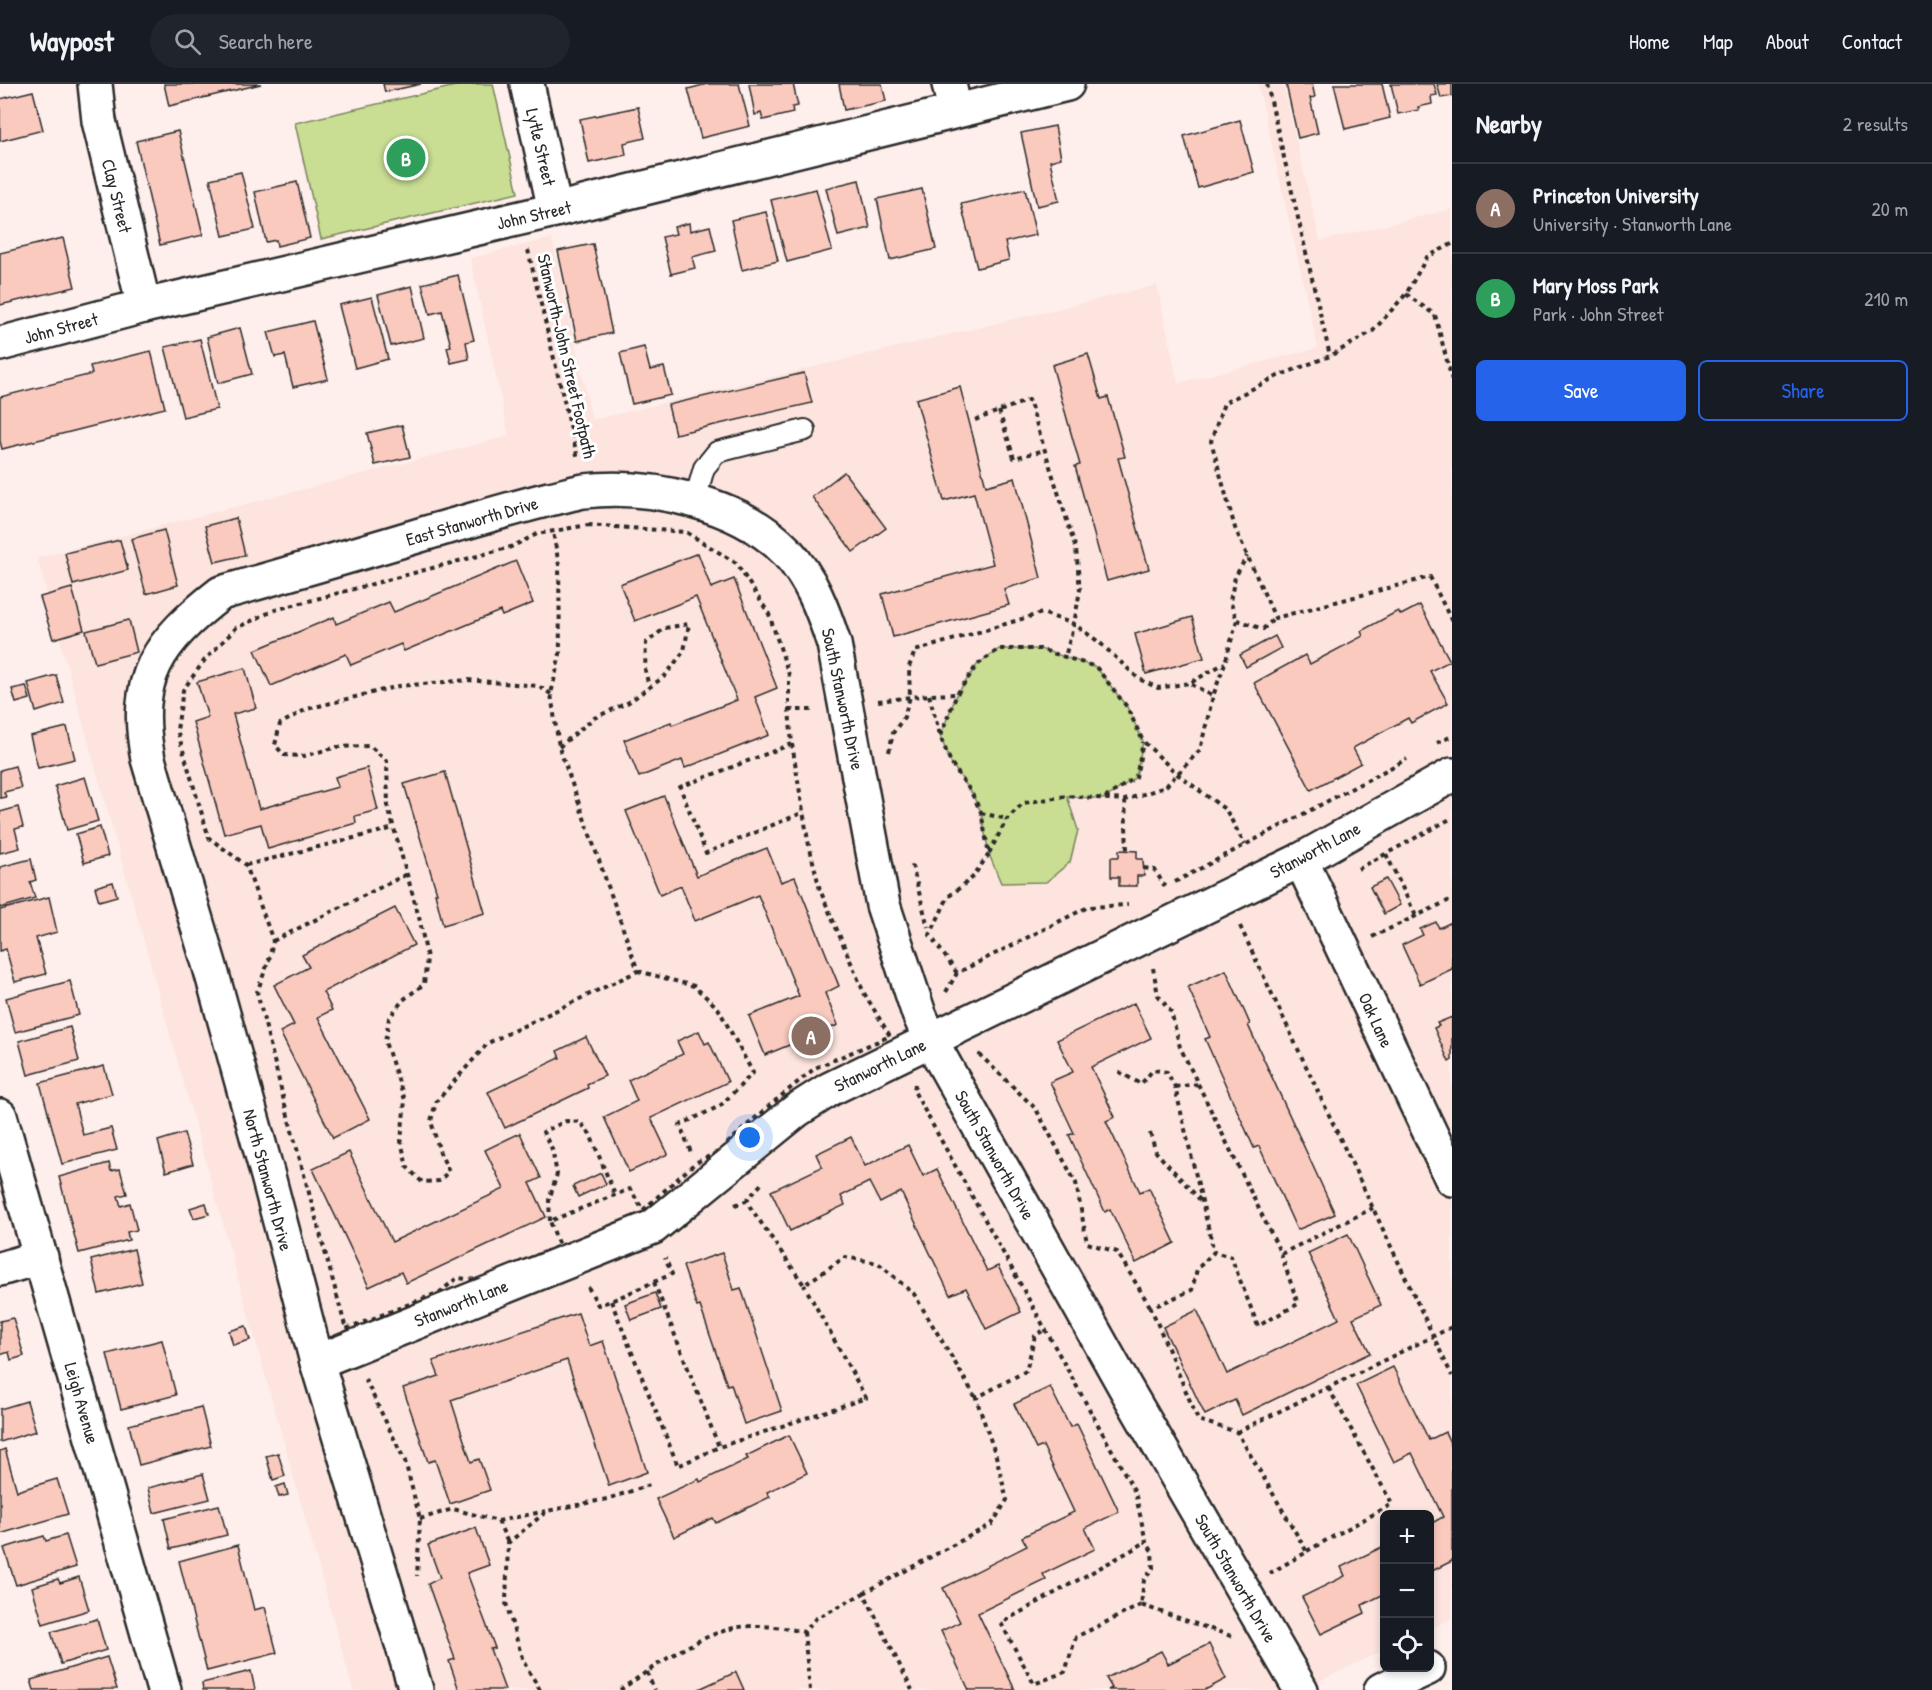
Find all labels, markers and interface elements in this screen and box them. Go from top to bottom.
search box [150,14,570,68]
text: Waypost [30,22,114,60]
icon: search [171,25,204,58]
text: Search here [219,26,313,56]
text: Home [1629,27,1670,56]
text: Map [1703,27,1733,56]
text: About [1766,27,1809,56]
text: Contact [1842,27,1902,56]
street label: Lytle Street [520,106,562,189]
text: Nearby [1476,106,1542,141]
text: 2 results [1843,110,1908,137]
pin: B [386,136,426,181]
street label: Clay Street [96,156,138,236]
text: Princeton University [1533,180,1699,210]
street label: John Street [494,194,574,236]
text: A [1491,195,1500,222]
text: 20 m [1871,195,1908,222]
text: University · Stanworth Lane [1533,210,1732,237]
street label: Stanworth-John Street Footpath [531,251,603,461]
text: Mary Moss Park [1533,270,1658,300]
text: B [1490,285,1501,312]
text: 210 m [1864,285,1908,312]
text: Park · John Street [1533,300,1664,327]
street label: John Street [21,306,102,350]
button: Save [1476,360,1686,421]
button: Share [1698,360,1908,421]
street label: East Stanworth Drive [403,490,541,552]
street label: South Stanworth Drive [816,626,870,772]
street label: Stanworth Lane [1265,816,1365,884]
street label: Oak Lane [1352,989,1400,1051]
pin: A [792,1014,830,1058]
street label: Stanworth Lane [830,1032,930,1098]
street label: South Stanworth Drive [949,1086,1041,1224]
street label: North Stanworth Drive [237,1106,299,1254]
your location [735,1123,764,1152]
street label: Stanworth Lane [410,1273,512,1333]
street label: Leigh Avenue [59,1360,105,1446]
street label: South Stanworth Drive [1189,1509,1283,1647]
map controls [1380,1510,1434,1672]
button: + [1380,1510,1434,1564]
button: − [1380,1564,1434,1618]
button: locate [1380,1618,1434,1672]

